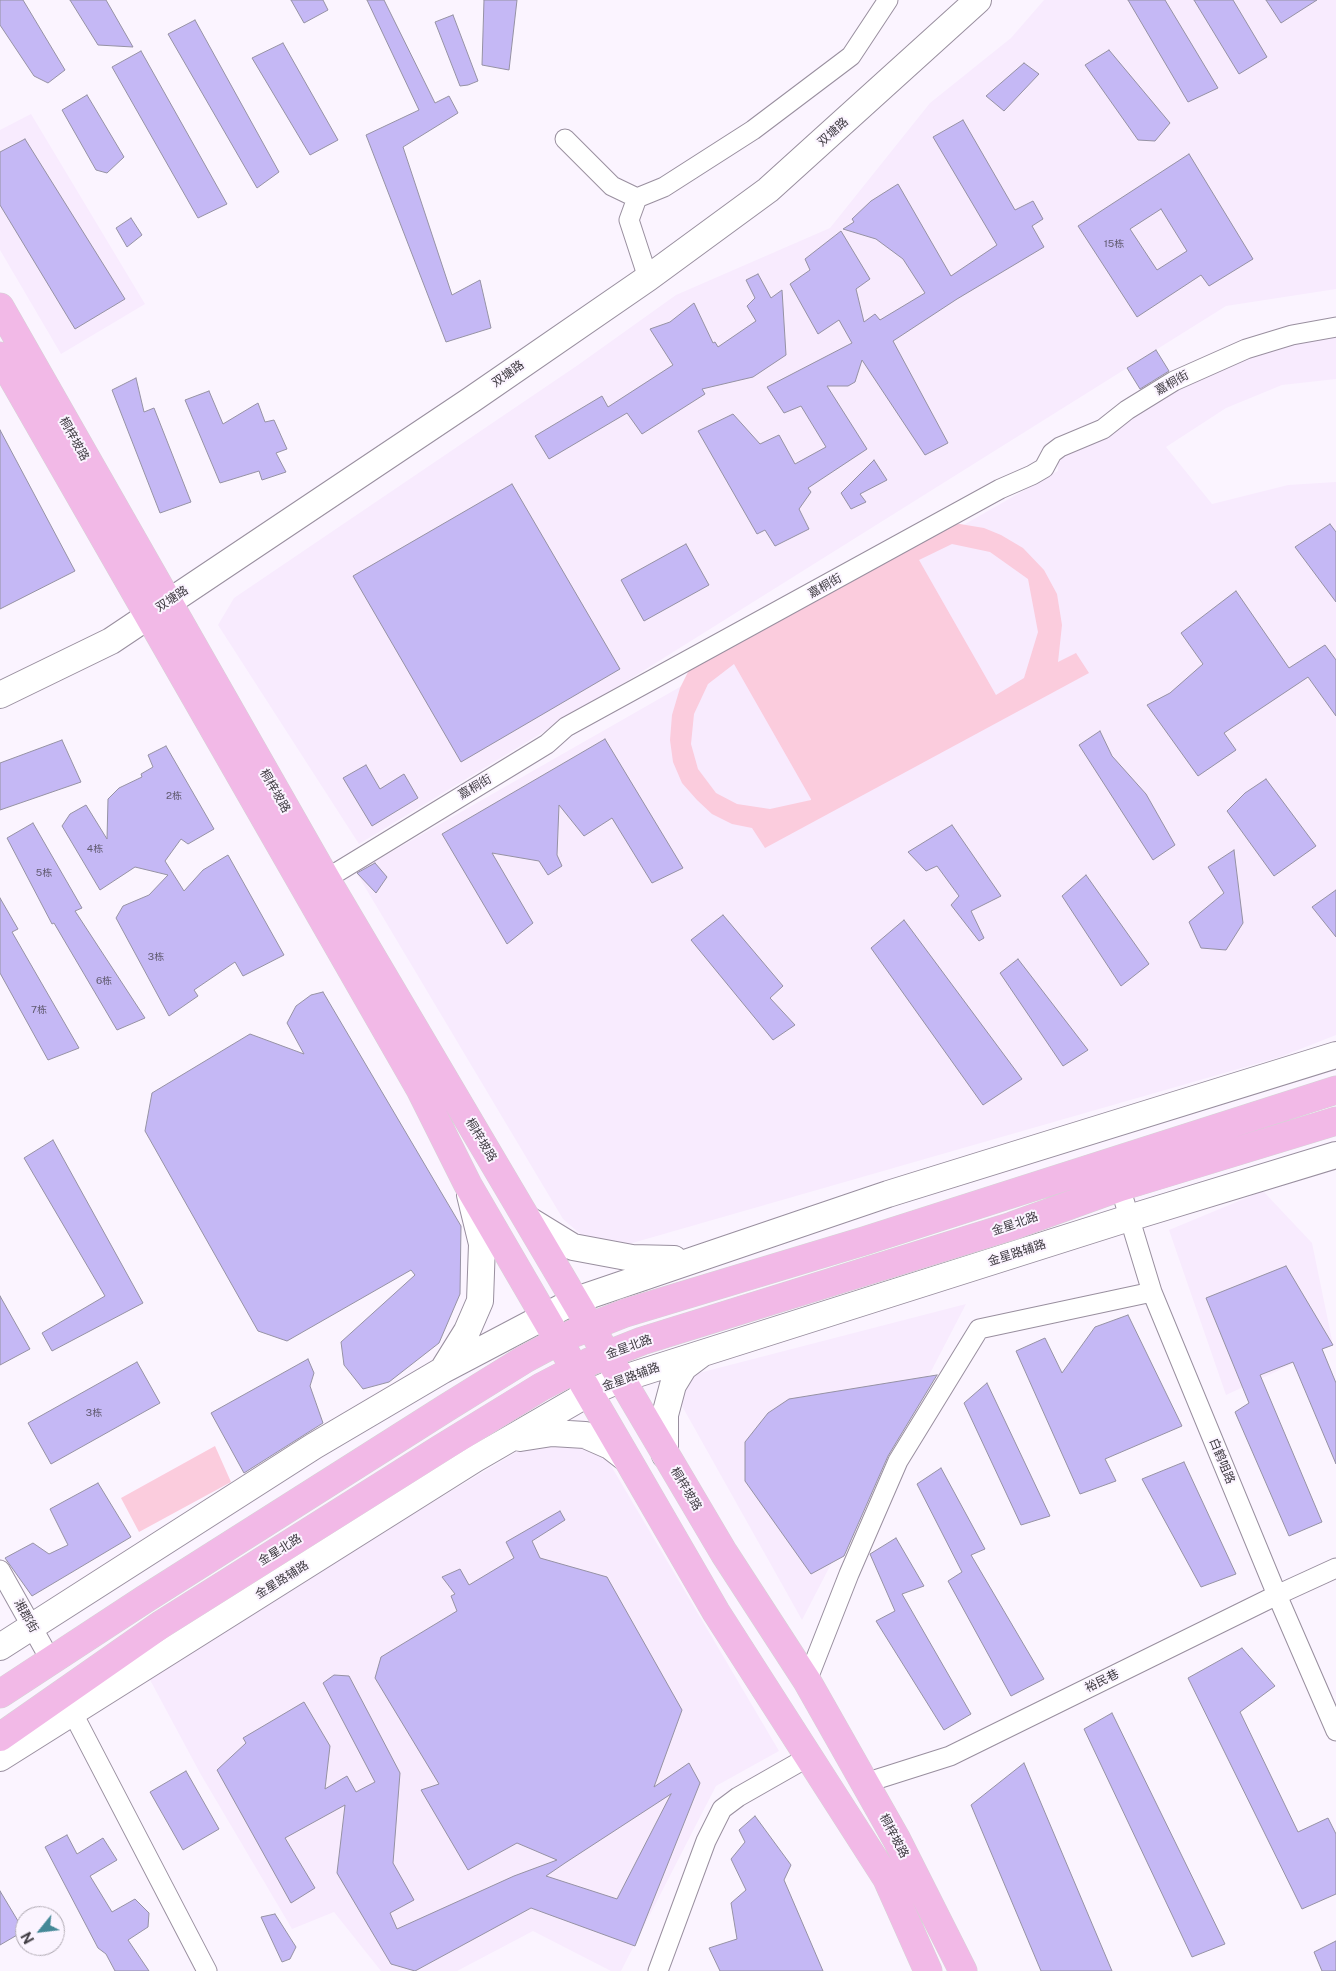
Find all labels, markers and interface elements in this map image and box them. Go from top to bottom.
street label: 双塘路 [815,115,851,149]
house number: 15栋 [1104,238,1124,250]
street label: 双塘路 [489,358,527,390]
street label: 嘉桐街 [1153,368,1191,398]
street label: 桐梓坡路 [56,415,92,463]
street label: 嘉桐街 [806,571,844,601]
street label: 双塘路 [153,583,191,615]
street label: 桐梓坡路 [257,767,293,815]
street label: 嘉桐街 [456,772,494,802]
house number: 2栋 [166,790,182,802]
house number: 4栋 [87,843,103,855]
house number: 5栋 [36,867,52,879]
house number: 3栋 [148,951,164,963]
house number: 6栋 [96,975,112,987]
house number: 7栋 [31,1004,47,1016]
street label: 桐梓坡路 [462,1116,500,1164]
street label: 金星北路 [990,1209,1040,1239]
street label: 金星路辅路 [986,1237,1048,1269]
street label: 金星北路 [604,1332,654,1362]
street label: 金星路辅路 [600,1360,662,1394]
house number: 3栋 [86,1407,102,1419]
street label: 白鹤咀路 [1206,1436,1238,1486]
street label: 桐梓坡路 [667,1465,705,1513]
street label: 金星北路 [256,1531,304,1569]
street label: 金星路辅路 [253,1558,311,1602]
street label: 湘郡街 [11,1597,41,1635]
street label: 裕民巷 [1083,1667,1121,1695]
street label: 桐梓坡路 [876,1811,912,1861]
north arrow [15,1906,65,1956]
text: N [18,1929,37,1946]

